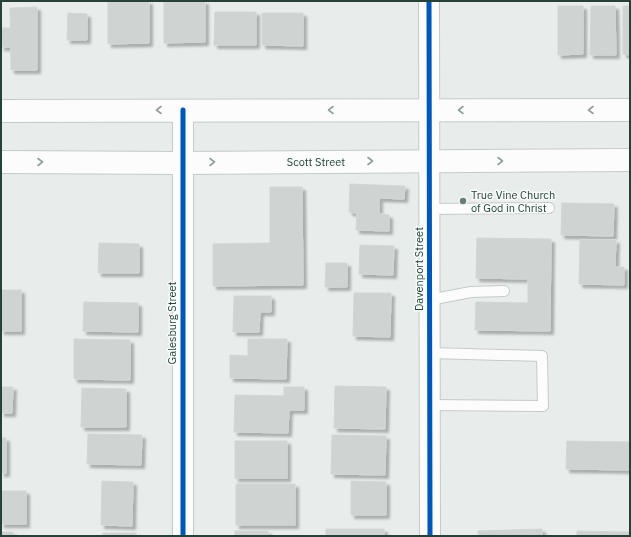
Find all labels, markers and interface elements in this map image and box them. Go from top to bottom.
one-way arrow [156,106,162,114]
one-way arrow [328,106,334,114]
one-way arrow [458,106,464,114]
one-way arrow [588,106,594,114]
street label: Scott Street [287,155,345,169]
one-way arrow [367,157,373,166]
one-way arrow [497,157,503,165]
one-way arrow [37,158,43,166]
one-way arrow [209,158,215,166]
place label: True Vine Church of God in Christ [471,188,555,215]
marker: True Vine Church of God in Christ [458,196,468,206]
street label: Davenport Street [412,227,426,311]
street label: Galesburg Street [165,281,179,364]

